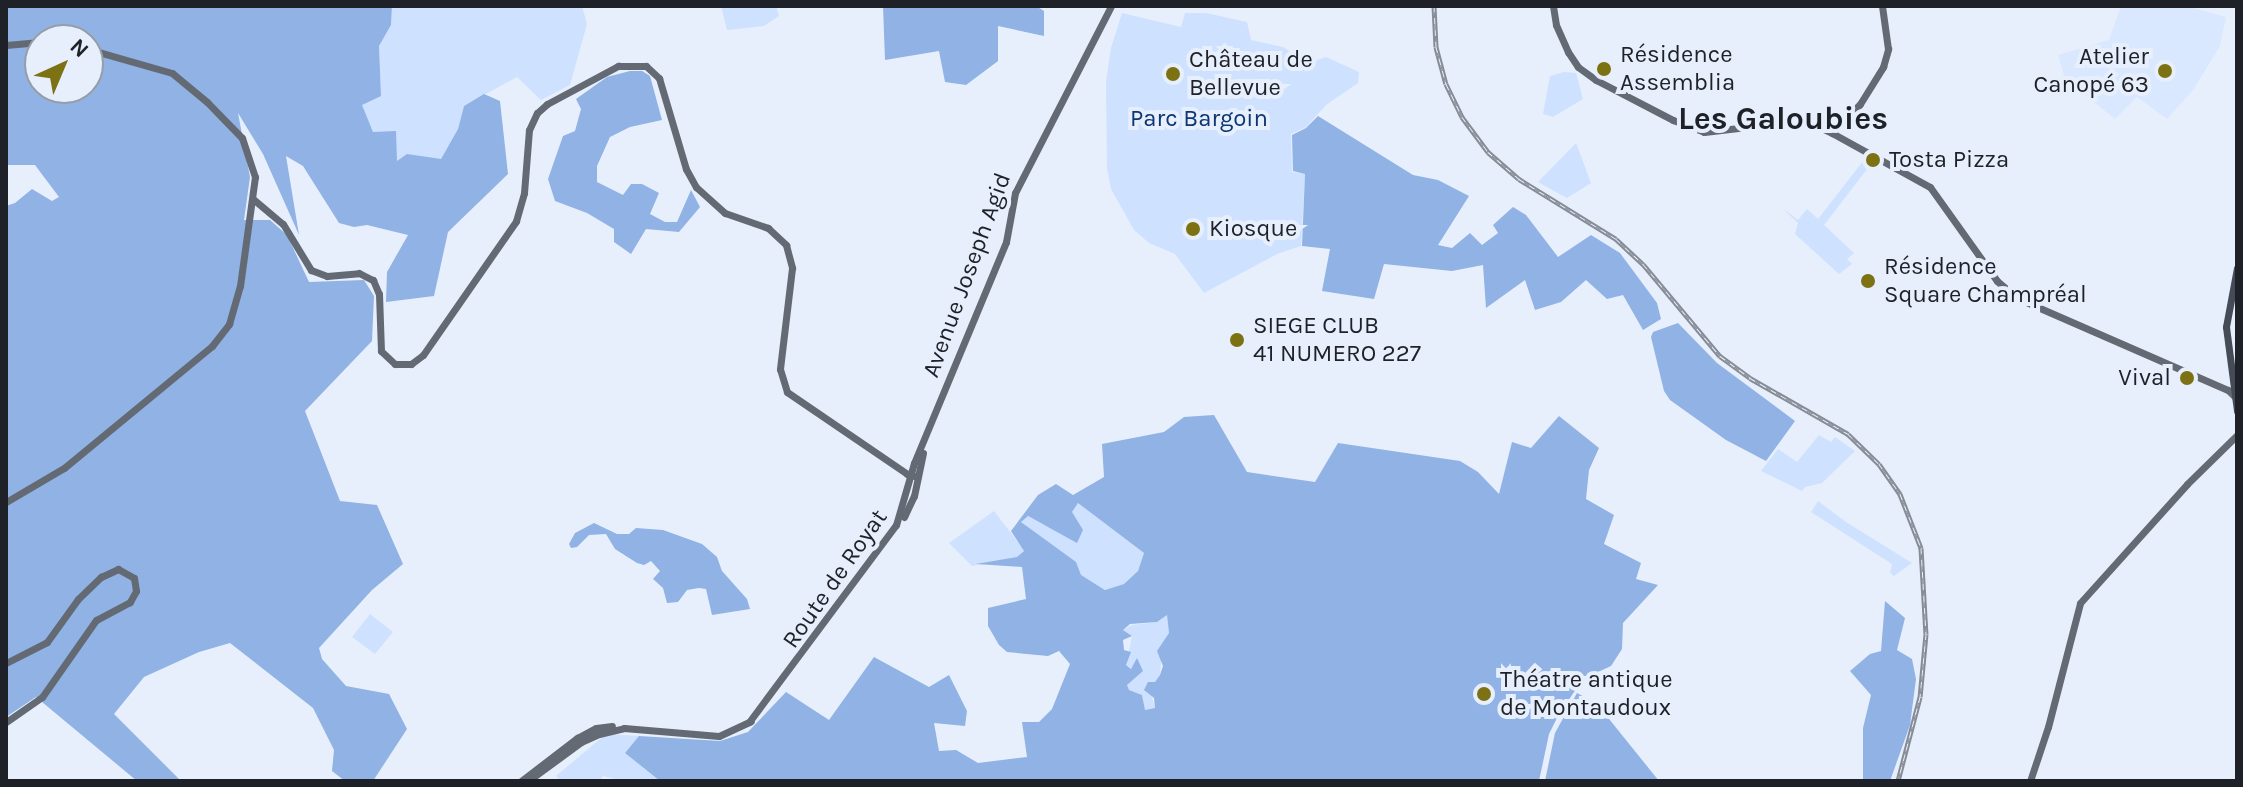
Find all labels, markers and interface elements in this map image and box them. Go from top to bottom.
north arrow [24,24,104,104]
text: N [65,33,94,63]
place label: Résidence Assemblia [1620,41,1735,97]
place label: Atelier Canopé 63 [2034,43,2149,99]
place label: Château de Bellevue [1189,46,1313,102]
marker: Résidence Assemblia [1595,60,1613,78]
marker: Atelier Canopé 63 [2156,62,2174,80]
marker: Château de Bellevue [1164,65,1182,83]
district label: Les Galoubies [1678,100,1888,138]
park label: Parc Bargoin [1130,105,1268,133]
place label: Tosta Pizza [1889,146,2009,174]
marker: Tosta Pizza [1864,151,1882,169]
street label: Avenue Joseph Agid [917,169,1017,381]
place label: Kiosque [1209,215,1297,243]
marker: Kiosque [1184,220,1202,238]
place label: Résidence Square Champréal [1884,253,2087,309]
marker: Résidence Square Champréal [1859,272,1877,290]
place label: SIEGE CLUB 41 NUMERO 227 [1253,312,1421,368]
marker: SIEGE CLUB 41 NUMERO 227 [1228,331,1246,349]
place label: Vival [2118,364,2171,392]
marker: Vival [2178,369,2196,387]
street label: Route de Royat [776,504,894,654]
place label: Théatre antique de Montaudoux [1500,666,1673,722]
marker: Théatre antique de Montaudoux [1475,685,1493,703]

